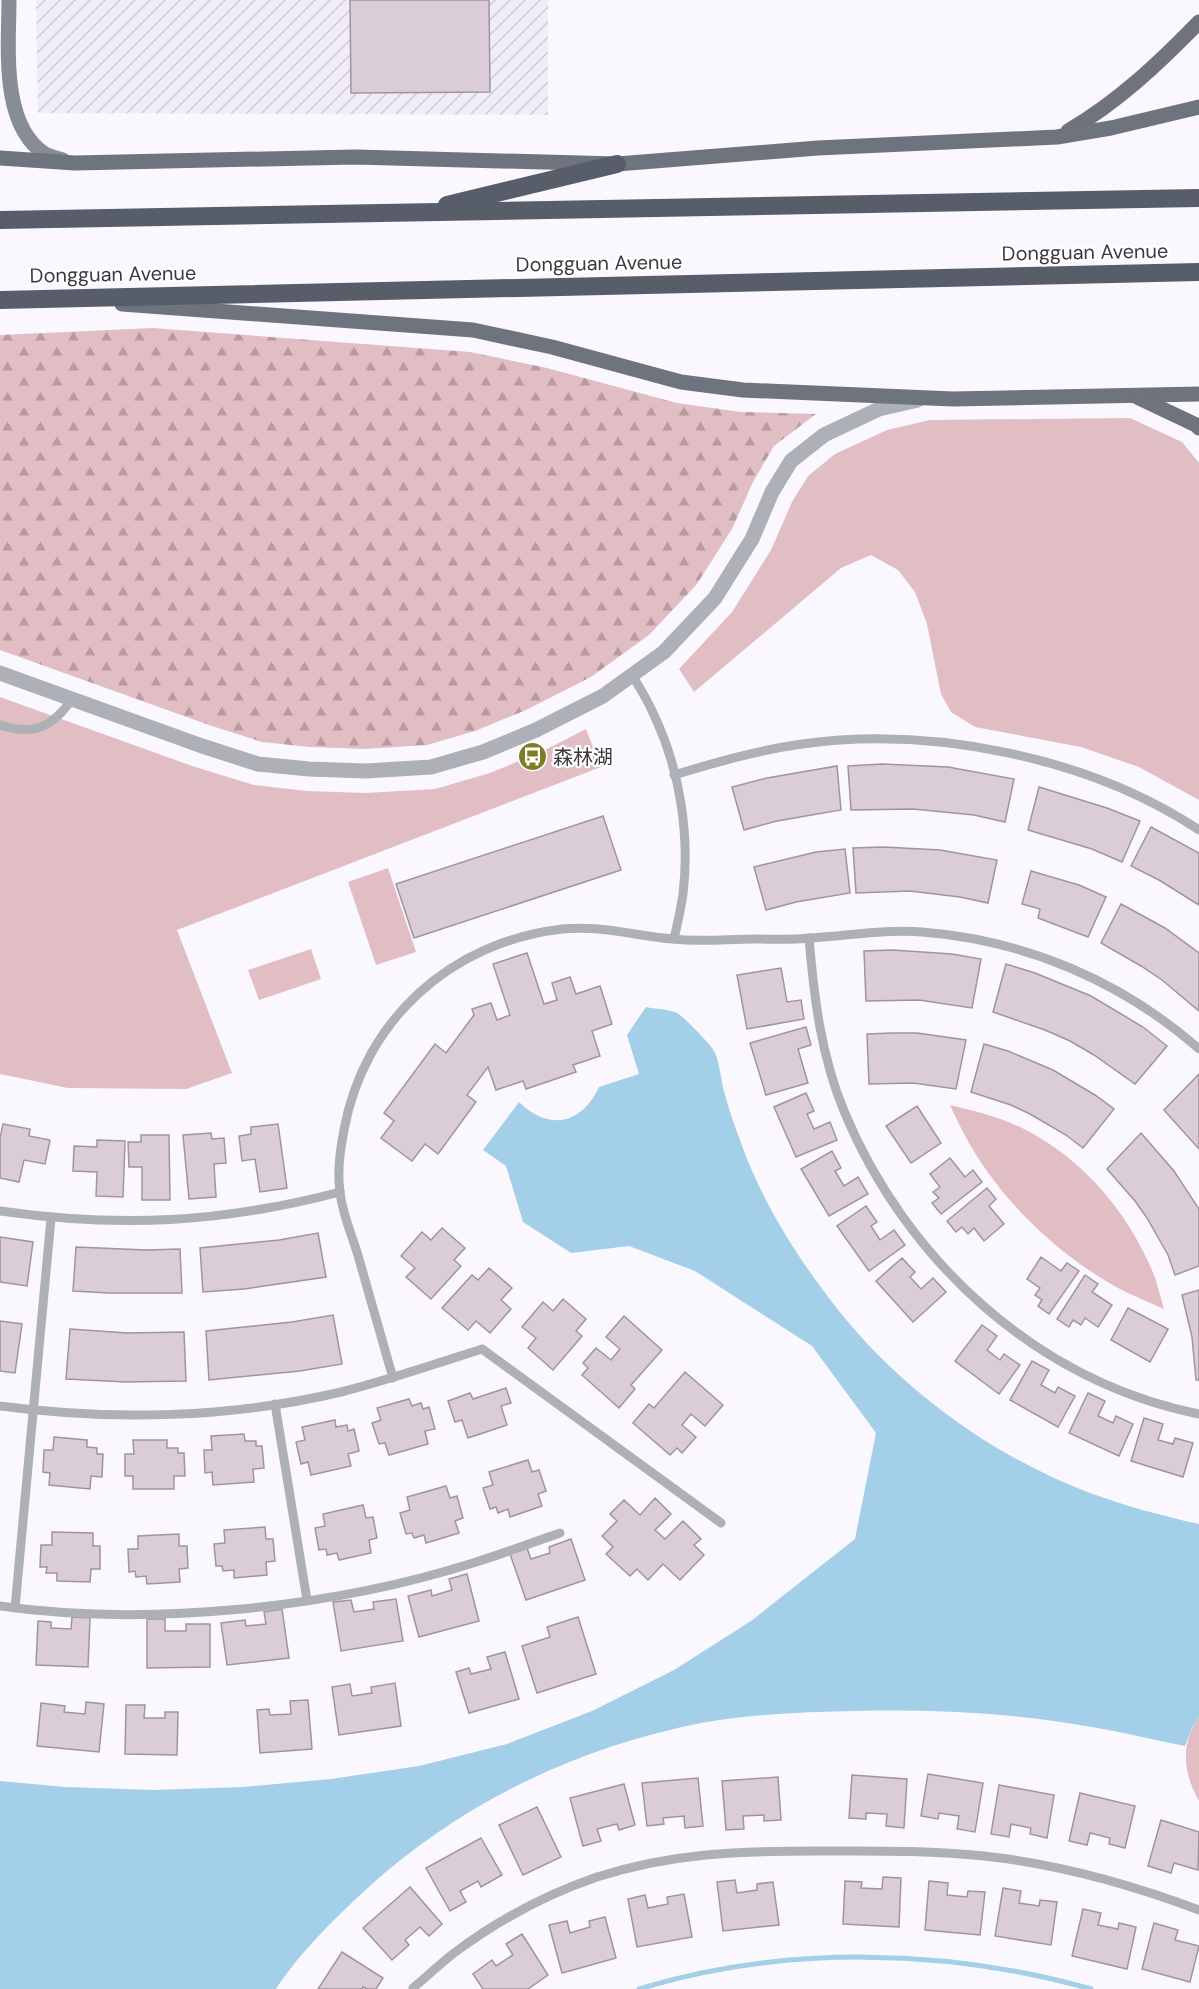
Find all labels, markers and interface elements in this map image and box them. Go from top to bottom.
street label: Dongguan Avenue [1002,238,1168,266]
street label: Dongguan Avenue [516,249,682,277]
street label: Dongguan Avenue [30,260,196,288]
bus stop icon: 森林湖 [516,741,548,773]
place label: 森林湖 [553,744,613,770]

